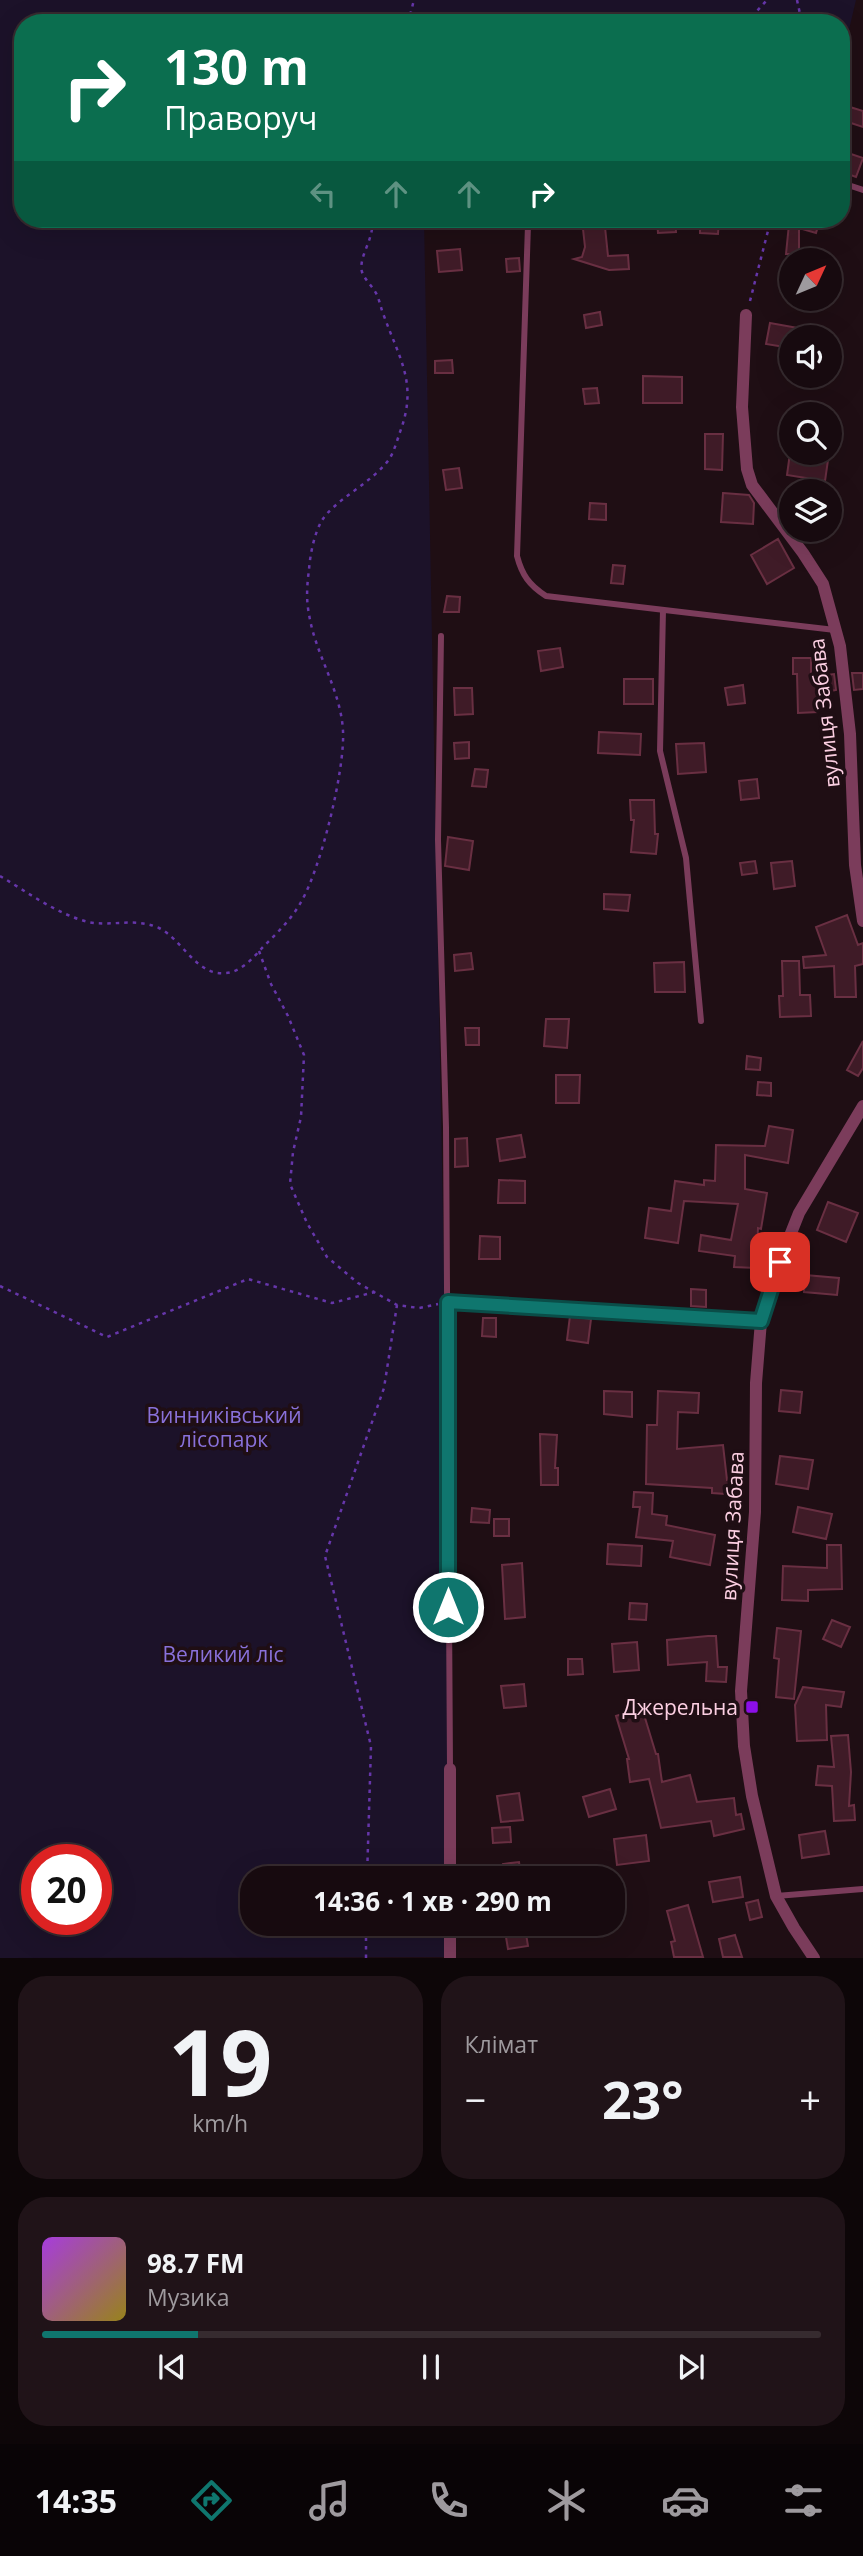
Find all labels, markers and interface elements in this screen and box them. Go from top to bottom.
text: 130 m [164,33,309,99]
icon: right [49,42,140,133]
text: Праворуч [164,96,317,139]
icon: left [304,175,342,213]
icon: ahead [377,175,415,213]
icon: ahead [450,175,488,213]
icon: right [523,175,561,213]
north arrow [779,248,842,312]
map controls [779,248,842,542]
button: sound [779,325,842,388]
button: search [779,402,842,465]
button: layers [779,479,842,542]
street label: вулиця Забава [802,637,846,789]
pin [750,1232,810,1292]
icon: arrive [761,1243,799,1281]
park label: Винниківський лісопарк [146,1401,302,1453]
street label: вулиця Забава [714,1450,750,1602]
position arrow [411,1570,485,1644]
park label: Великий ліс [162,1640,284,1668]
place label: Джерельна [622,1693,738,1721]
marker: Джерельна [744,1699,760,1715]
speed limit sign: 20 [21,1844,112,1935]
text: 14:36 · 1 хв · 290 m [313,1883,552,1919]
text: 19 [168,1999,272,2123]
text: Клімат [465,2028,538,2060]
text: 23° [602,2063,684,2134]
text: − [465,2073,486,2125]
text: + [799,2073,821,2125]
text: km/h [192,2107,248,2139]
text: 98.7 FM [147,2245,245,2281]
text: Музика [147,2281,230,2313]
icon: previous [153,2348,191,2386]
icon: pause [412,2348,450,2386]
icon: next [672,2348,710,2386]
icon: directions [187,2476,236,2525]
icon: music [305,2476,354,2525]
icon: phone [424,2476,473,2525]
icon: climate [542,2476,591,2525]
icon: car [661,2476,710,2525]
icon: filters [779,2476,828,2525]
text: 14:35 [35,2479,117,2522]

